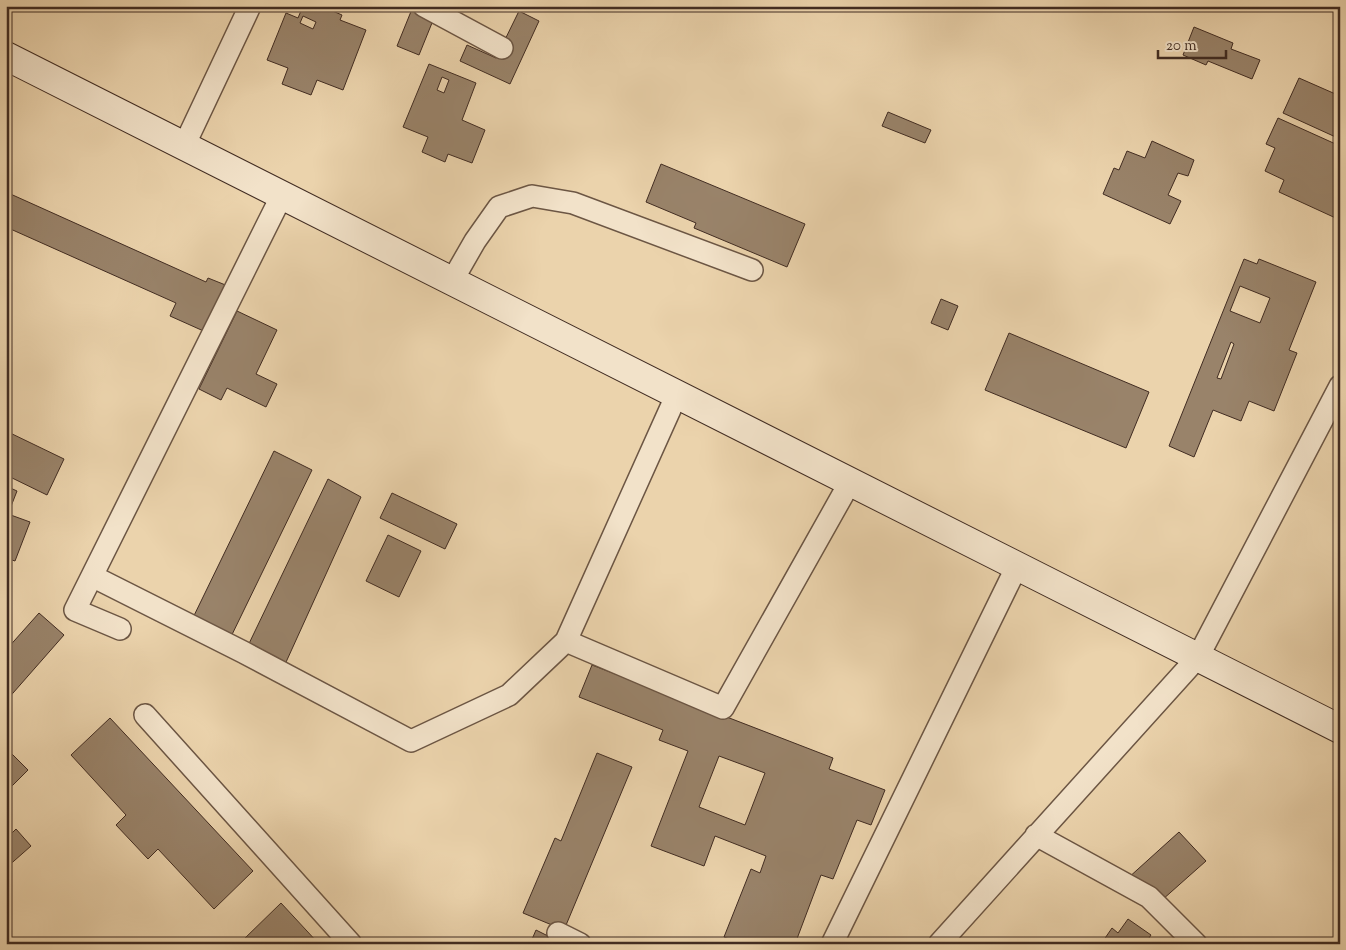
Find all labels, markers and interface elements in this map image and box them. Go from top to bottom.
scale bar [1158,28,1226,60]
text: 20 m [1166,36,1197,57]

